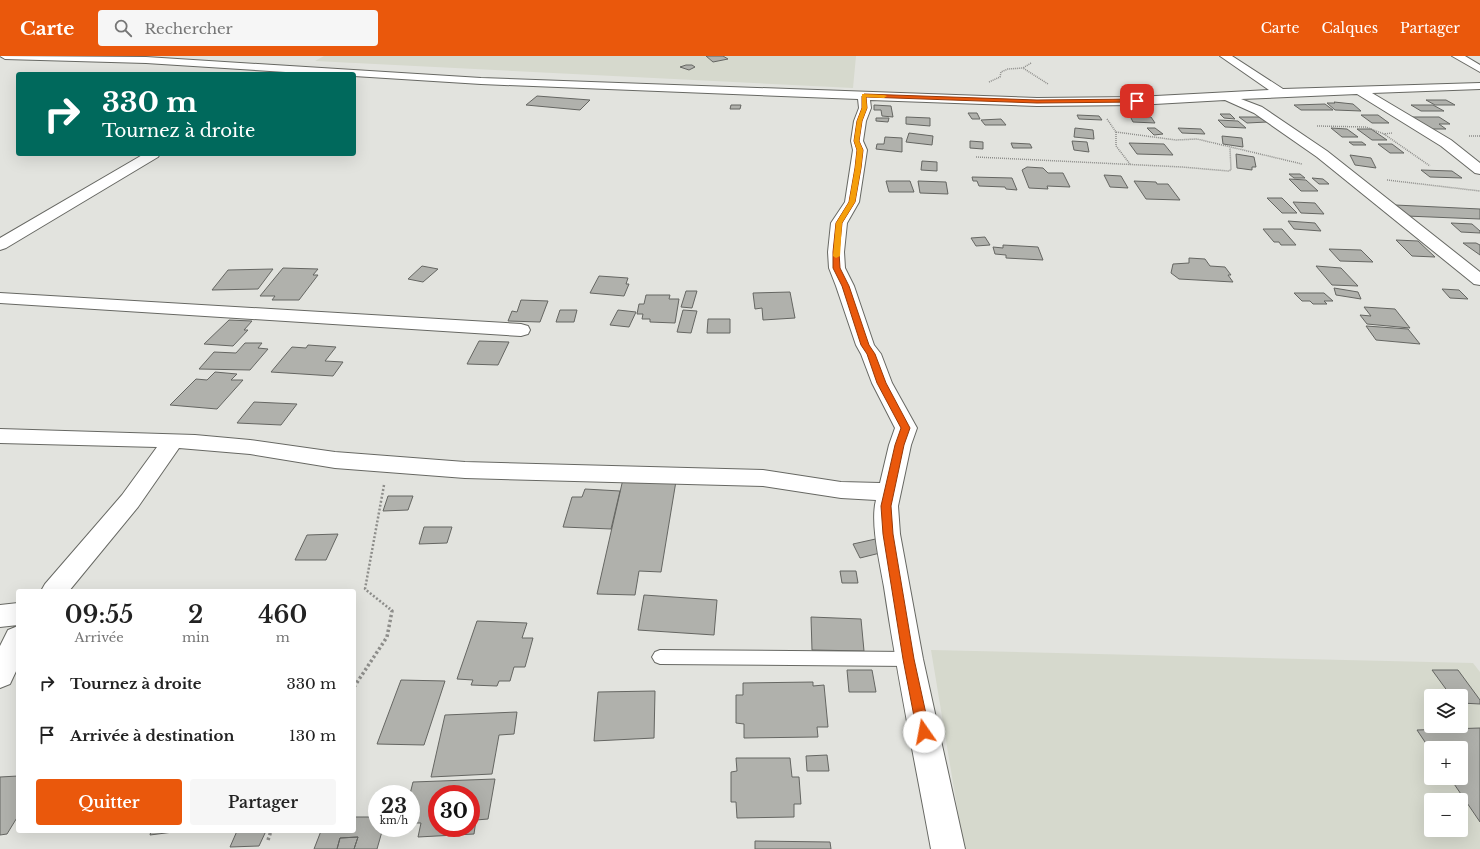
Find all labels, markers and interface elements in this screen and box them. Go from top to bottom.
search box [98,10,378,46]
text: Carte [20,17,74,40]
icon: search [112,17,134,39]
text: Rechercher [144,19,233,38]
text: Carte [1261,19,1300,37]
text: Calques [1322,19,1378,37]
text: Partager [1400,19,1460,37]
pin [1120,84,1154,118]
text: 330 m [102,85,197,120]
icon: right [36,88,88,140]
icon: arrive [1126,90,1148,112]
text: Tournez à droite [102,120,255,142]
text: 09:55 [65,600,133,629]
text: 2 [188,600,203,629]
text: 460 [258,600,307,629]
text: Arrivée [74,629,124,646]
text: min [182,629,209,646]
text: m [276,629,290,646]
icon: right [36,672,58,694]
text: Tournez à droite [70,674,202,693]
text: 330 m [286,674,336,693]
map controls [1424,689,1468,837]
button: layers [1424,689,1468,733]
position arrow [903,711,945,753]
icon: arrive [36,724,58,746]
text: Arrivée à destination [70,726,234,745]
text: 130 m [289,726,336,745]
button: + [1424,741,1468,785]
button: Quitter [36,779,182,825]
button: Partager [190,779,336,825]
speed limit sign: 30 [428,785,480,837]
button: − [1424,793,1468,837]
text: 23 [381,794,407,818]
text: km/h [380,814,408,827]

